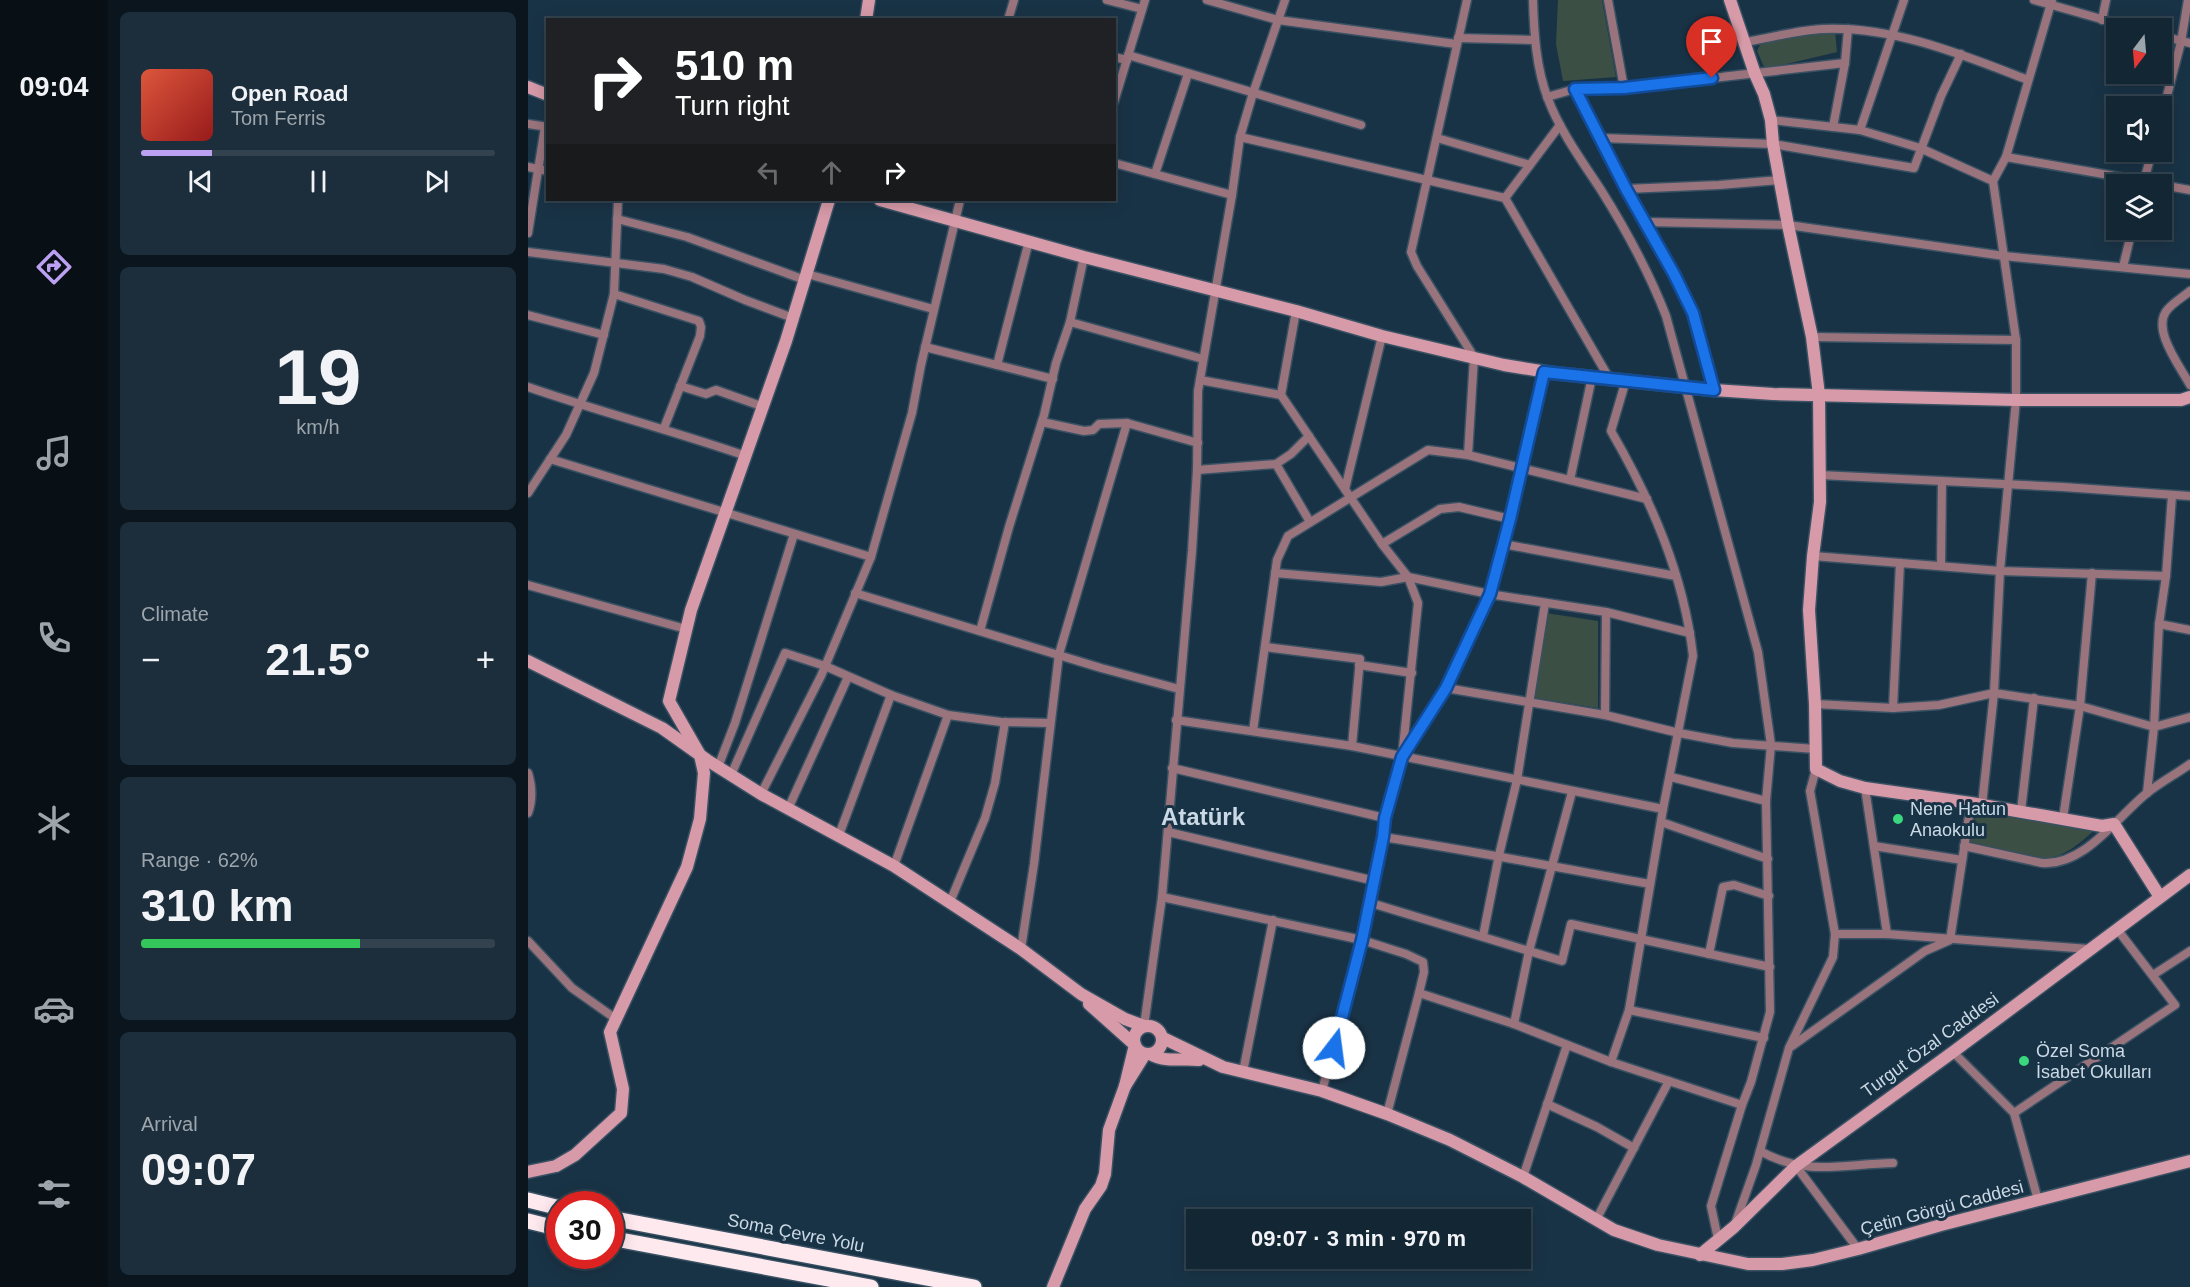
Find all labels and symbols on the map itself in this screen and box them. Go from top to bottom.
pin [1686,16,1737,78]
north arrow [2106,18,2172,84]
place label: Nene Hatun Anaokulu [1910,799,2006,840]
district label: Atatürk [1161,803,1246,830]
marker: Nene Hatun Anaokulu [1891,812,1905,826]
street label: Turgut Özal Caddesi [1858,989,2002,1101]
position arrow [1302,1016,1366,1080]
place label: Özel Soma İsabet Okulları [2036,1041,2152,1082]
marker: Özel Soma İsabet Okulları [2017,1054,2031,1068]
street label: Çetin Görgü Caddesi [1858,1177,2026,1239]
speed limit sign: 30 [546,1191,624,1269]
street label: Soma Çevre Yolu [726,1210,866,1256]

